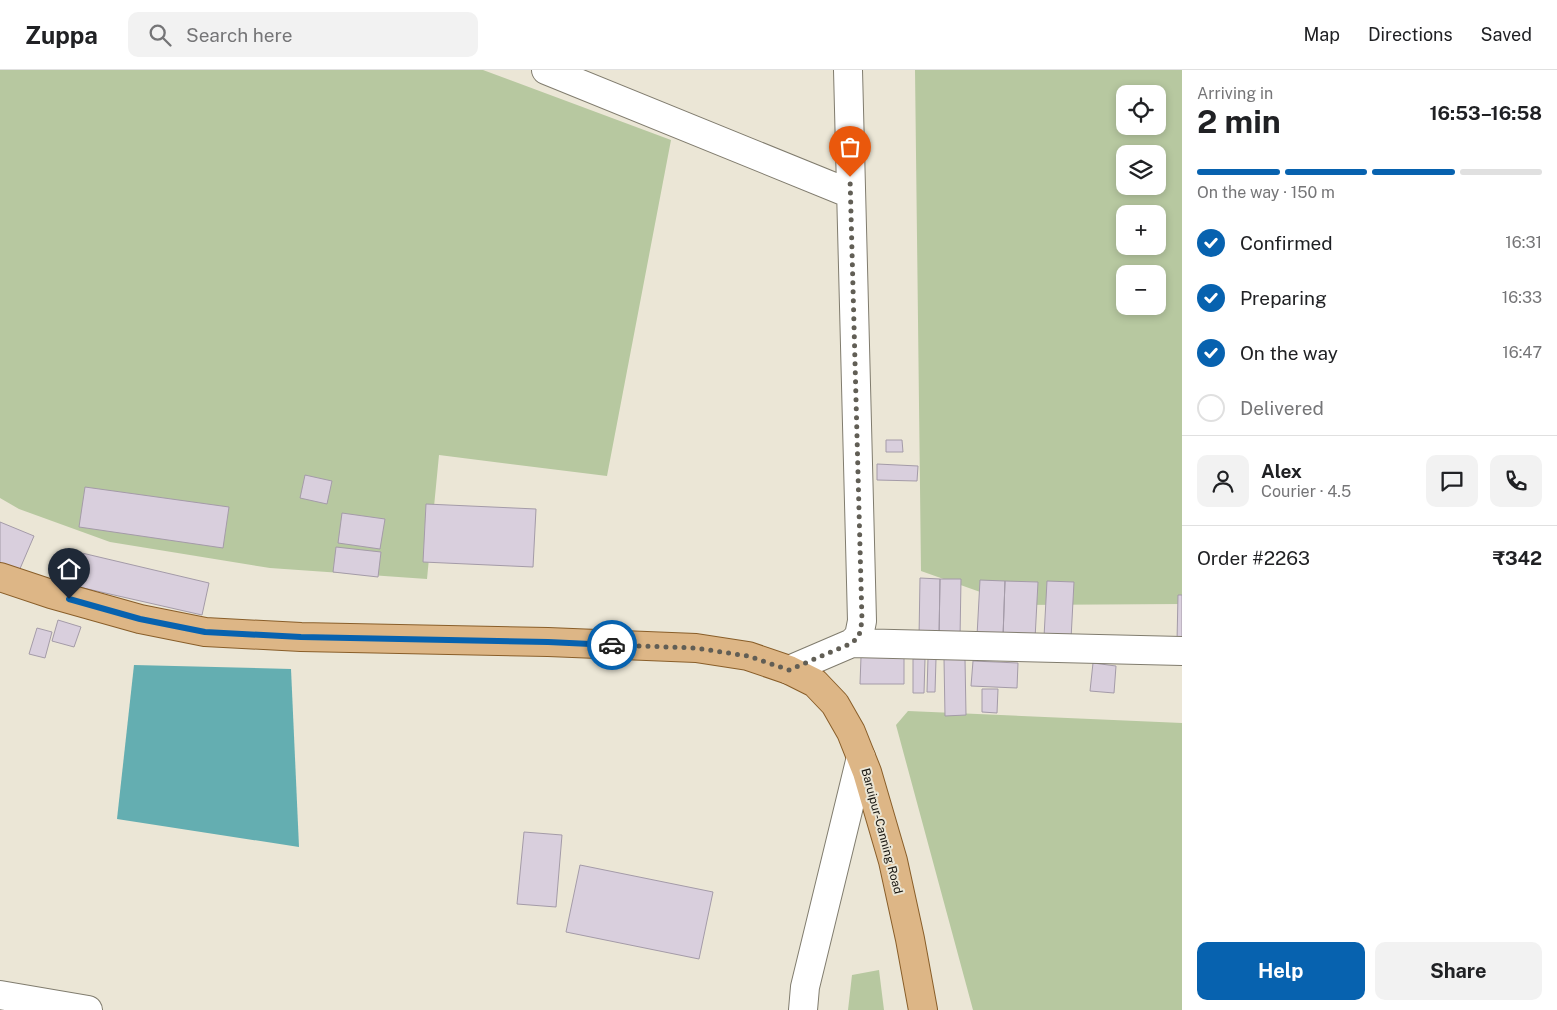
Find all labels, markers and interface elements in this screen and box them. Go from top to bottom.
search box [128,12,478,57]
text: Zuppa [25,21,98,49]
icon: search [146,21,174,49]
text: Search here [186,24,293,46]
text: Map [1303,24,1340,45]
text: Directions [1368,24,1453,45]
text: Saved [1481,24,1532,45]
text: Arriving in [1197,84,1273,103]
map controls [1116,85,1166,315]
button: locate [1116,85,1166,135]
text: 16:53–16:58 [1429,102,1542,124]
text: 2 min [1197,103,1281,140]
pin [829,126,871,177]
icon: bag [836,133,864,161]
button: layers [1116,145,1166,195]
text: On the way · 150 m [1197,183,1335,202]
button: + [1116,205,1166,255]
icon: check [1197,229,1225,257]
text: Confirmed [1240,232,1333,254]
text: 16:31 [1505,233,1542,252]
button: − [1116,265,1166,315]
icon: check [1197,284,1225,312]
text: Preparing [1240,287,1327,309]
text: 16:33 [1502,288,1542,307]
icon: check [1197,339,1225,367]
text: On the way [1240,342,1338,364]
text: 16:47 [1502,343,1542,362]
text: Delivered [1240,397,1324,419]
button: person [1197,455,1249,507]
button: chat [1426,455,1478,507]
button: phone [1490,455,1542,507]
text: Alex [1261,460,1302,482]
text: Courier · 4.5 [1261,482,1351,501]
text: Order #2263 [1197,547,1310,569]
text: ₹342 [1493,547,1542,569]
pin [48,548,90,599]
icon: home [55,555,83,583]
courier [587,620,637,670]
icon: car [598,631,626,659]
street label: Baruipur-Canning Road [858,767,906,895]
button: Help [1197,942,1365,1000]
button: Share [1375,942,1542,1000]

